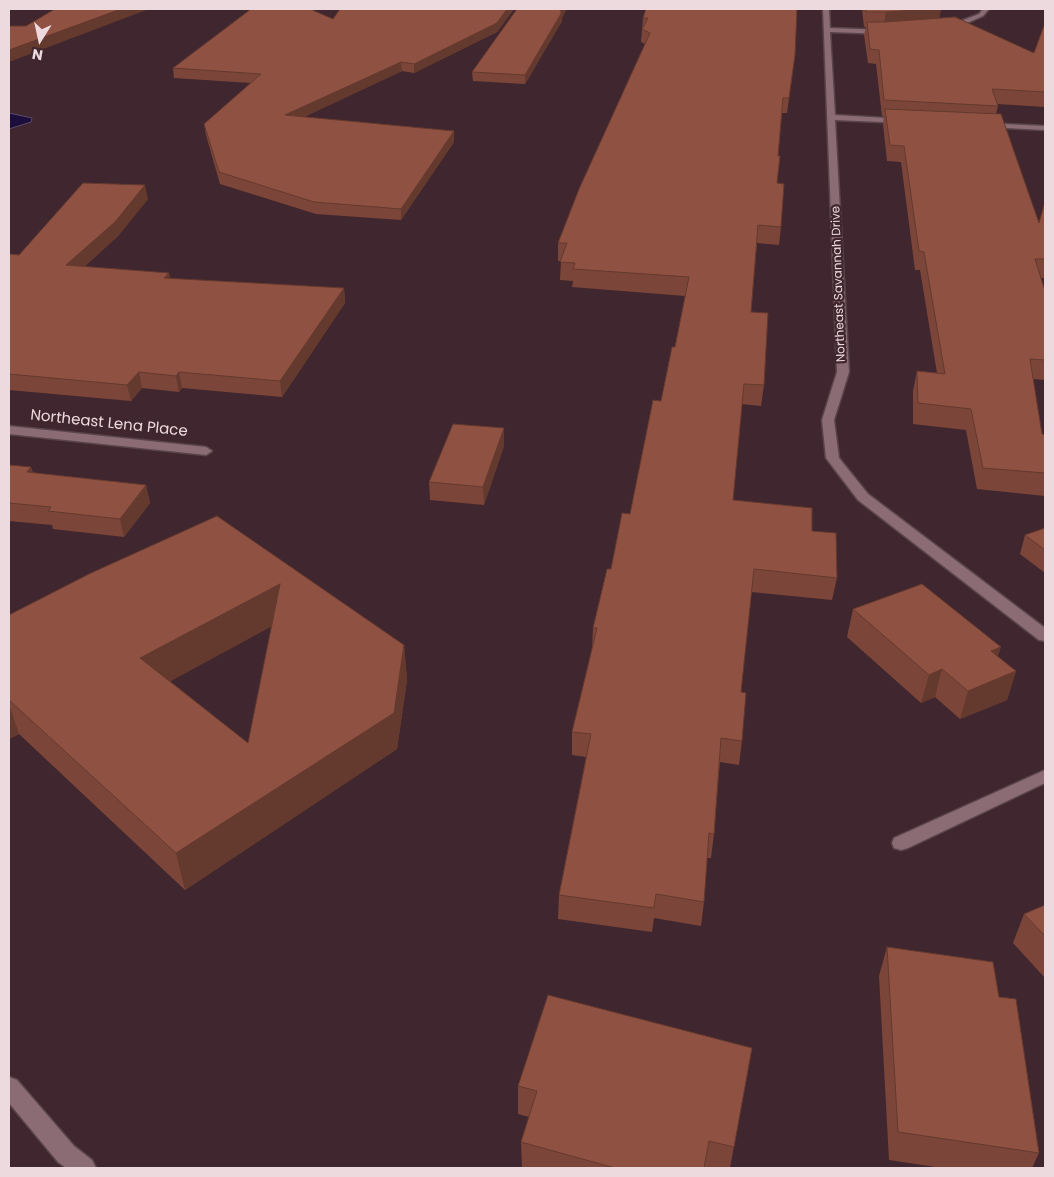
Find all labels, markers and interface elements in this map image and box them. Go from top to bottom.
north arrow [15,15,65,65]
text: N [30,44,44,66]
street label: Northeast Savannah Drive [829,206,849,362]
street label: Northeast Lena Place [30,407,188,441]

